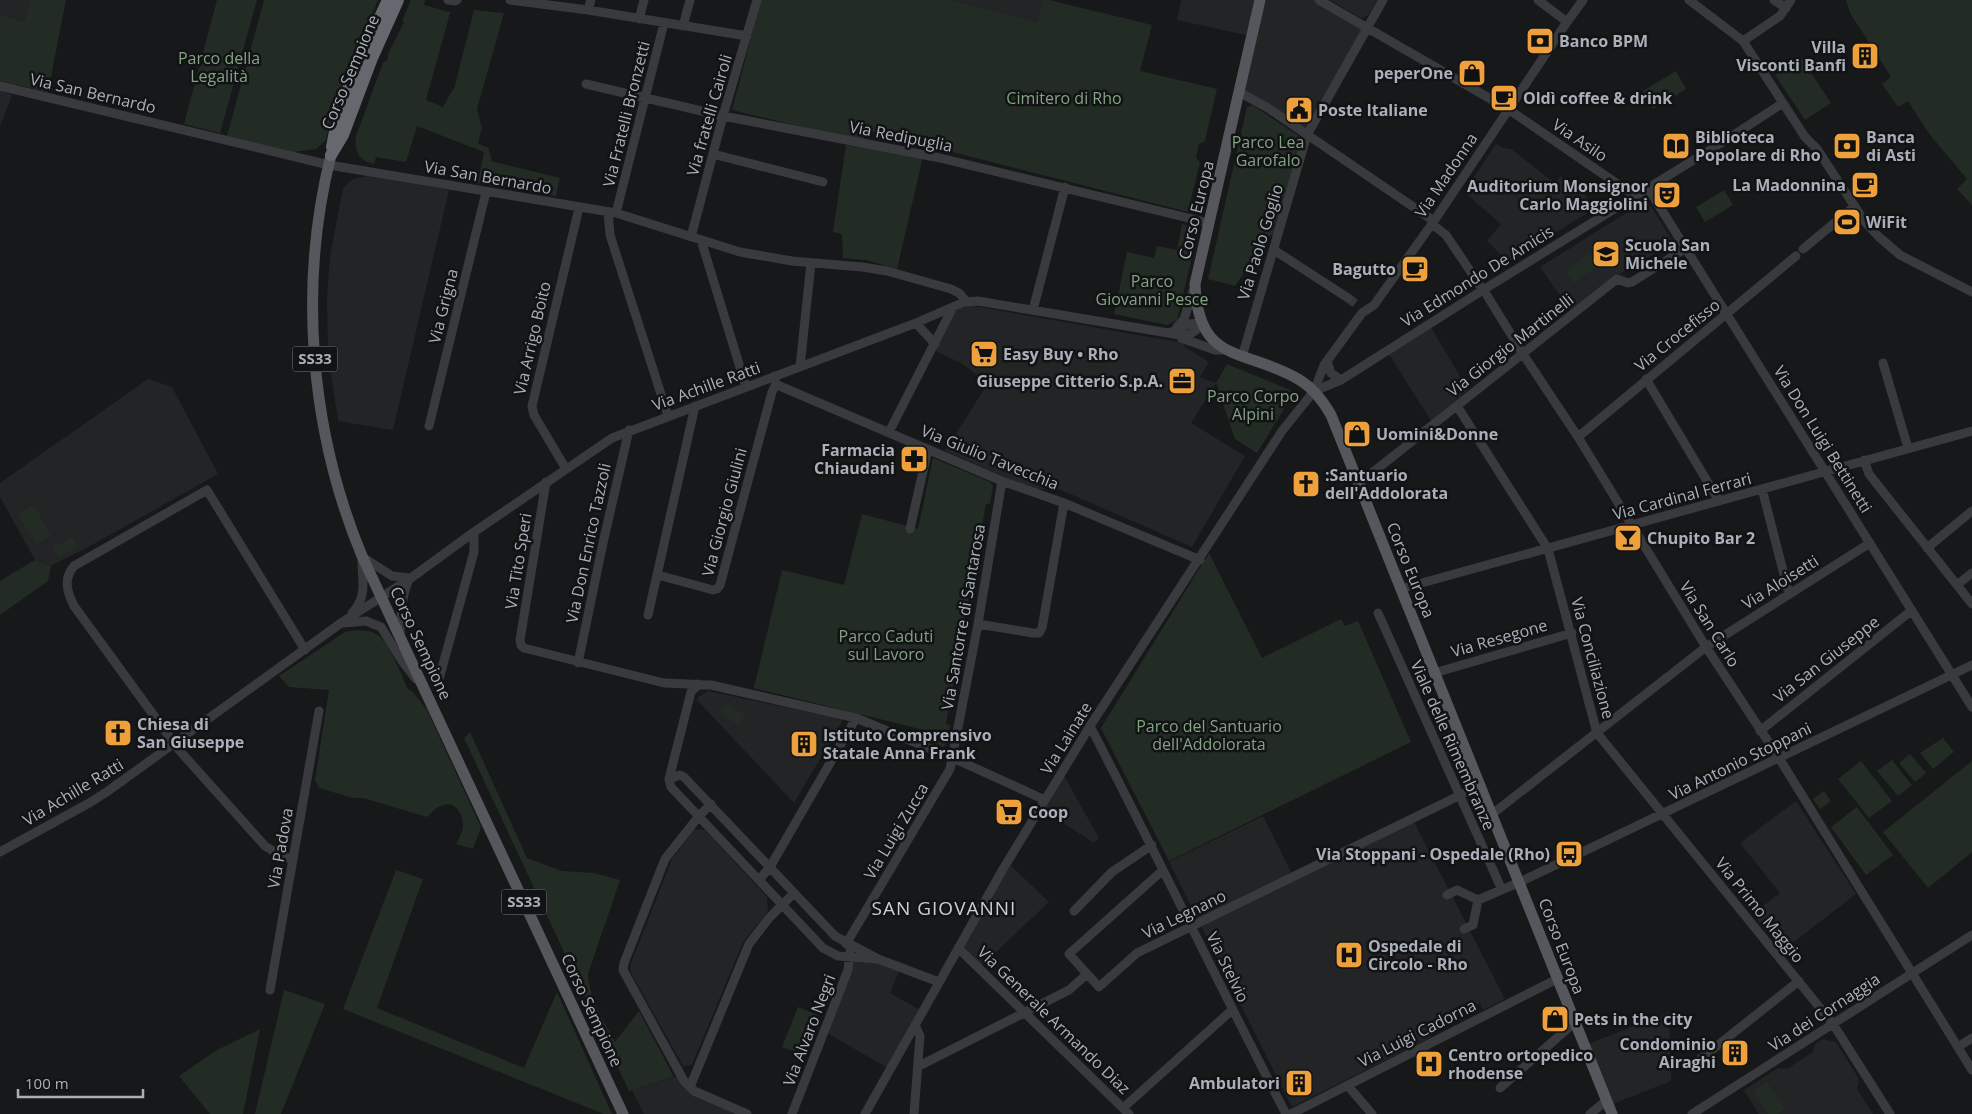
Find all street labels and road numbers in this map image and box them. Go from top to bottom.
street label: Corso Sempione [316,11,384,133]
street label: Via Fratelli Bronzetti [597,39,655,189]
street label: Via fratelli Cairoli [681,52,737,178]
street label: Via San Bernardo [28,68,158,118]
street label: Via Asilo [1548,114,1612,166]
street label: Via Redipuglia [848,115,954,157]
street label: Via Madonna [1410,128,1482,222]
street label: Via San Bernardo [423,155,553,199]
street label: Corso Europa [1173,158,1219,262]
street label: Via Paolo Goglio [1232,181,1288,303]
street label: Via Edmondo De Amicis [1396,220,1558,332]
street label: Via Grigna [423,266,463,346]
street label: Via Arrigo Boito [508,279,556,397]
street label: Via Giorgio Martinelli [1442,288,1578,402]
street label: Via Crocefisso [1630,294,1724,376]
road number: SS33 [292,346,338,372]
street label: Via Achille Ratti [649,356,763,416]
street label: Via Don Luigi Bettinetti [1769,361,1877,517]
street label: Via Giulio Tavecchia [918,419,1062,495]
street label: Via Giorgio Giulini [696,445,752,579]
street label: Via Don Enrico Tazzoli [560,461,616,625]
street label: Via Cardinal Ferrari [1610,467,1754,525]
street label: Via Tito Speri [500,511,536,611]
street label: Corso Europa [1382,519,1440,621]
street label: Via Santorre di Santarosa [936,522,990,712]
street label: Via Aloisetti [1737,550,1823,614]
street label: Via San Carlo [1675,577,1745,671]
street label: Corso Sempione [385,583,457,703]
street label: Via Conciliazione [1566,595,1620,721]
street label: Via San Giuseppe [1768,611,1884,707]
street label: Via Resegone [1448,614,1550,662]
street label: Viale delle Rimembranze [1406,657,1500,833]
street label: Via Lainate [1035,698,1097,778]
street label: Via Antonio Stoppani [1665,717,1815,805]
street label: Via Achille Ratti [19,753,127,831]
street label: Via Luigi Zucca [859,779,933,883]
street label: Via Padova [262,806,298,890]
street label: Via Primo Maggio [1711,853,1809,967]
street label: Via Legnano [1138,884,1230,944]
road number: SS33 [502,890,546,914]
street label: Corso Europa [1534,895,1590,997]
street label: Via Stelvio [1202,928,1254,1006]
street label: Via Generale Armando Diaz [973,941,1135,1099]
street label: Corso Sempione [556,950,628,1070]
street label: Via dei Cornaggia [1764,968,1884,1056]
street label: Via Alvaro Negri [778,971,840,1089]
street label: Via Luigi Cadorna [1354,994,1480,1072]

